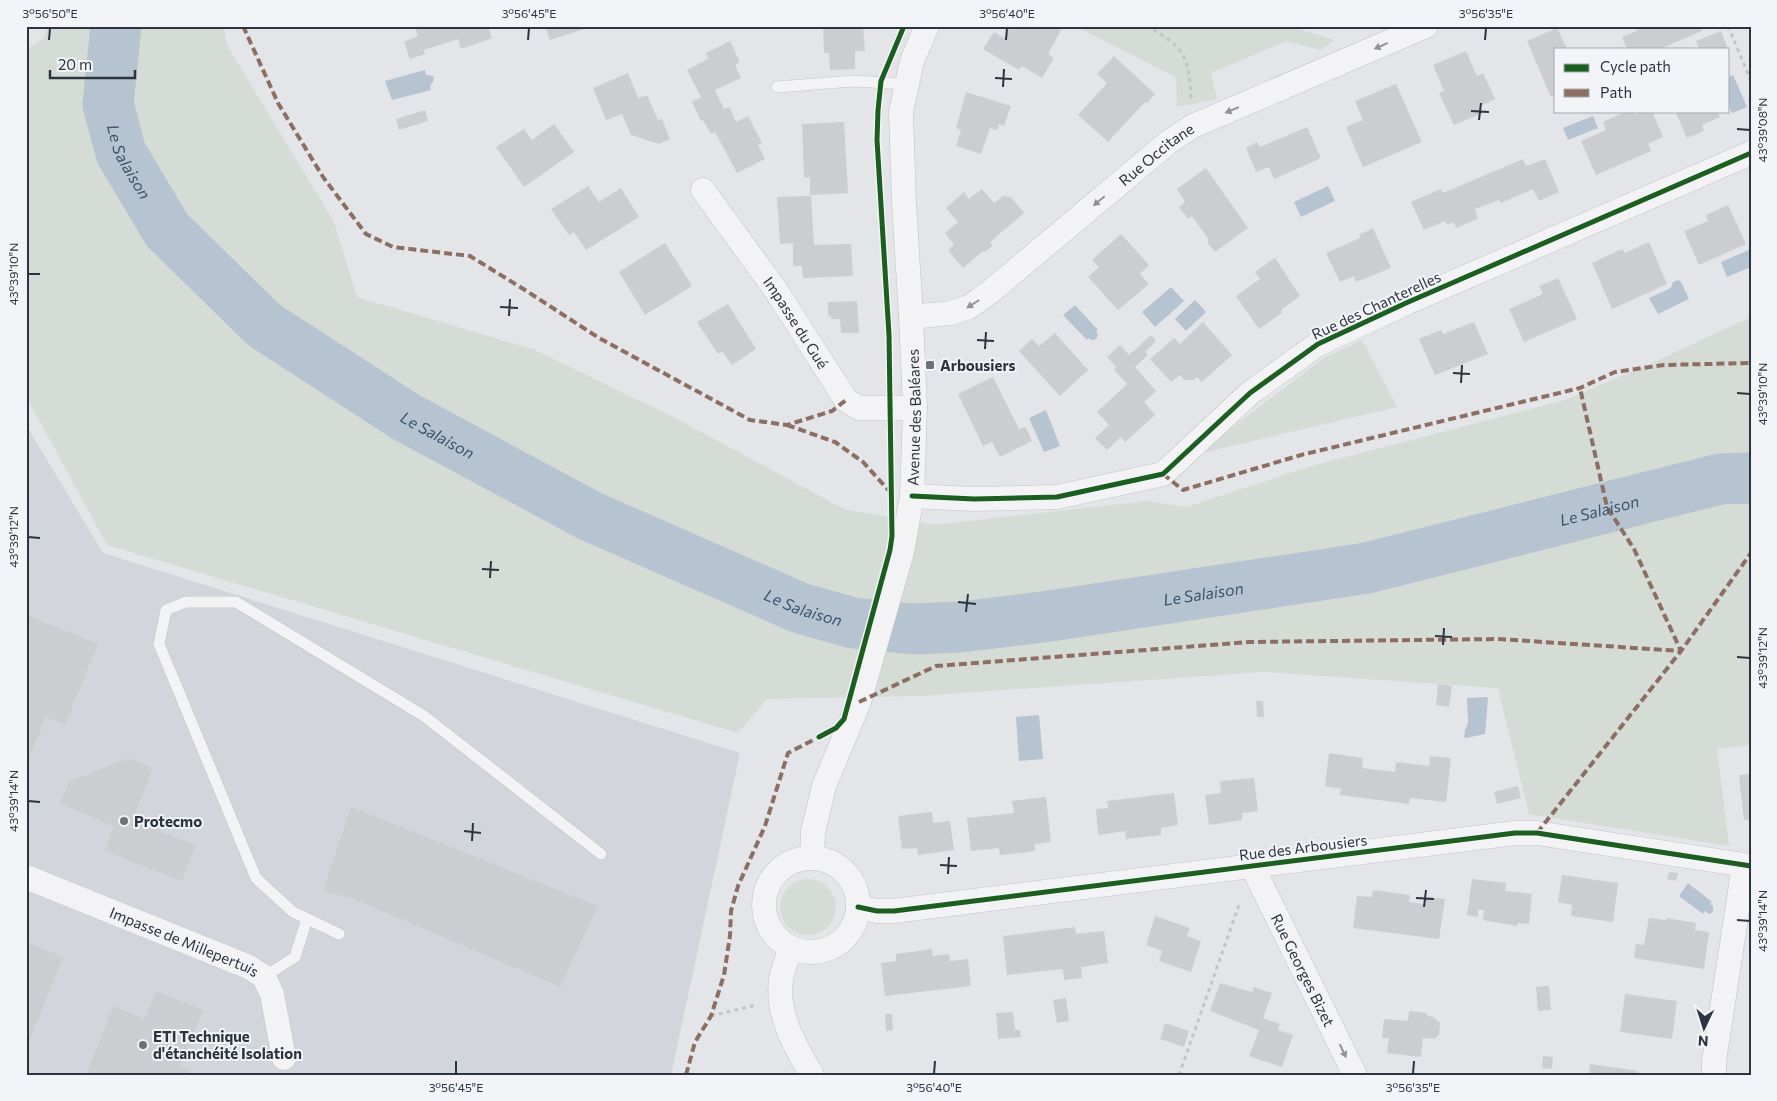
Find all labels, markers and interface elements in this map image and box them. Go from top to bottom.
text: 3°56'50"E [22,6,78,20]
text: 3°56'45"E [502,6,556,20]
text: 3°56'40"E [979,6,1035,20]
text: 3°56'35"E [1459,6,1513,20]
one-way arrow [1374,42,1388,50]
scale bar [50,48,135,80]
legend [1554,48,1730,112]
text: 20 m [58,55,92,73]
text: Cycle path [1600,57,1671,75]
text: Path [1600,83,1632,101]
text: 43°39'08"N [1755,98,1769,162]
one-way arrow [1225,107,1239,115]
street label: Rue Occitane [1115,119,1197,189]
water label: Le Salaison [104,122,156,202]
one-way arrow [1093,195,1106,206]
text: 43°39'10"N [6,243,20,305]
street label: Rue des Chanterelles [1308,267,1444,343]
street label: Impasse du Gué [760,273,832,372]
one-way arrow [967,299,980,308]
street label: Avenue des Baléares [903,348,924,486]
place label: Arbousiers [940,356,1015,374]
marker: Arbousiers [924,359,936,371]
text: 43°39'10"N [1755,363,1769,425]
water label: Le Salaison [398,407,478,462]
water label: Le Salaison [1557,490,1641,529]
text: 43°39'12"N [6,506,20,568]
water label: Le Salaison [1162,577,1245,608]
water label: Le Salaison [762,584,844,629]
text: 43°39'12"N [1755,627,1769,689]
text: 43°39'14"N [6,770,20,832]
place label: Protecmo [134,812,202,830]
marker: Protecmo [118,815,130,827]
street label: Rue des Arbousiers [1238,830,1368,864]
text: 43°39'14"N [1755,890,1769,952]
street label: Impasse de Millepertuis [107,903,263,980]
street label: Rue Georges Bizet [1268,911,1339,1029]
north arrow [1680,1004,1730,1054]
place label: ETI Technique d'étanchéité Isolation [153,1027,302,1062]
text: N [1697,1033,1709,1050]
marker: ETI Technique d'étanchéité Isolation [137,1039,149,1051]
one-way arrow [1339,1044,1347,1058]
text: 3°56'45"E [429,1080,483,1094]
text: 3°56'40"E [906,1080,962,1094]
text: 3°56'35"E [1386,1080,1440,1094]

